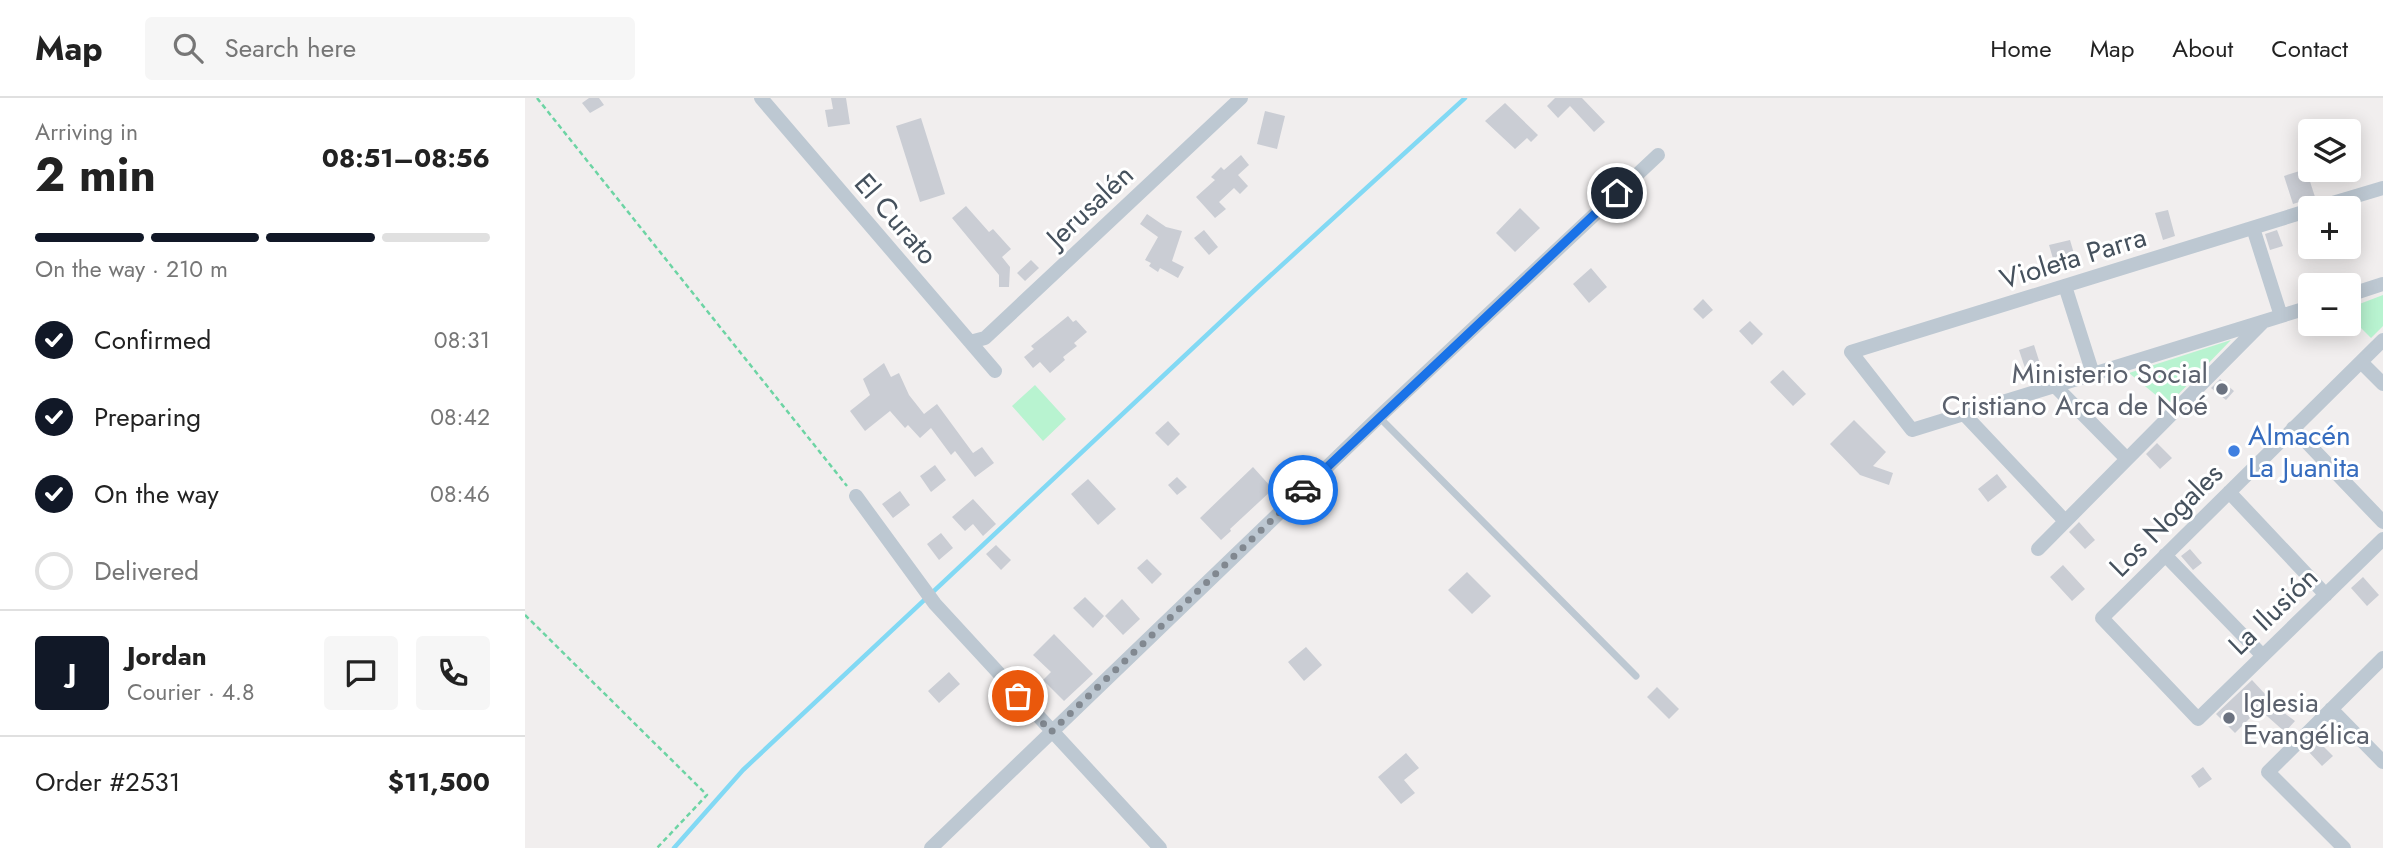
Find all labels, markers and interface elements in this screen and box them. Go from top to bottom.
search box [145,17,635,80]
text: Map [35,25,103,72]
icon: search [169,29,207,67]
text: Search here [225,29,356,67]
text: Home [1990,31,2052,66]
text: Map [2090,31,2134,66]
text: About [2172,31,2233,66]
text: Contact [2271,31,2348,66]
text: Arriving in [35,115,138,149]
map controls [2298,119,2361,336]
button: layers [2298,119,2361,182]
text: 08:51–08:56 [322,139,490,177]
text: 2 min [35,142,156,208]
street label: Jerusalén [1034,155,1143,260]
pin [1587,163,1647,223]
street label: El Curato [845,164,947,274]
icon: home [1598,174,1636,212]
button: + [2298,196,2361,259]
street label: Violeta Parra [1995,216,2151,300]
text: On the way · 210 m [35,252,228,286]
button: − [2298,273,2361,336]
icon: check [35,321,73,359]
text: Confirmed [94,321,211,359]
text: 08:31 [434,323,490,357]
place label: Ministerio Social Cristiano Arca de Noé [1942,353,2208,426]
marker: Ministerio Social Cristiano Arca de Noé [2214,381,2230,397]
icon: check [35,398,73,436]
text: Preparing [94,398,201,436]
text: 08:42 [430,400,490,434]
place label: Almacén La Juanita [2248,415,2360,488]
marker: Almacén La Juanita [2226,443,2242,459]
street label: Los Nogales [2100,454,2232,586]
courier [1268,455,1338,525]
icon: car [1284,471,1322,509]
icon: check [35,475,73,513]
text: On the way [94,475,219,513]
text: 08:46 [430,477,490,511]
text: Delivered [94,552,199,590]
street label: La Ilusión [2219,558,2327,664]
button: chat [324,636,398,710]
button: phone [416,636,490,710]
text: Jordan [127,637,207,675]
text: J [68,654,76,692]
pin [988,666,1048,726]
text: Courier · 4.8 [127,675,255,709]
icon: bag [999,677,1037,715]
place label: Iglesia Evangélica [2243,682,2370,755]
marker: Iglesia Evangélica [2221,710,2237,726]
text: Order #2531 [35,763,180,801]
text: $11,500 [388,763,490,801]

